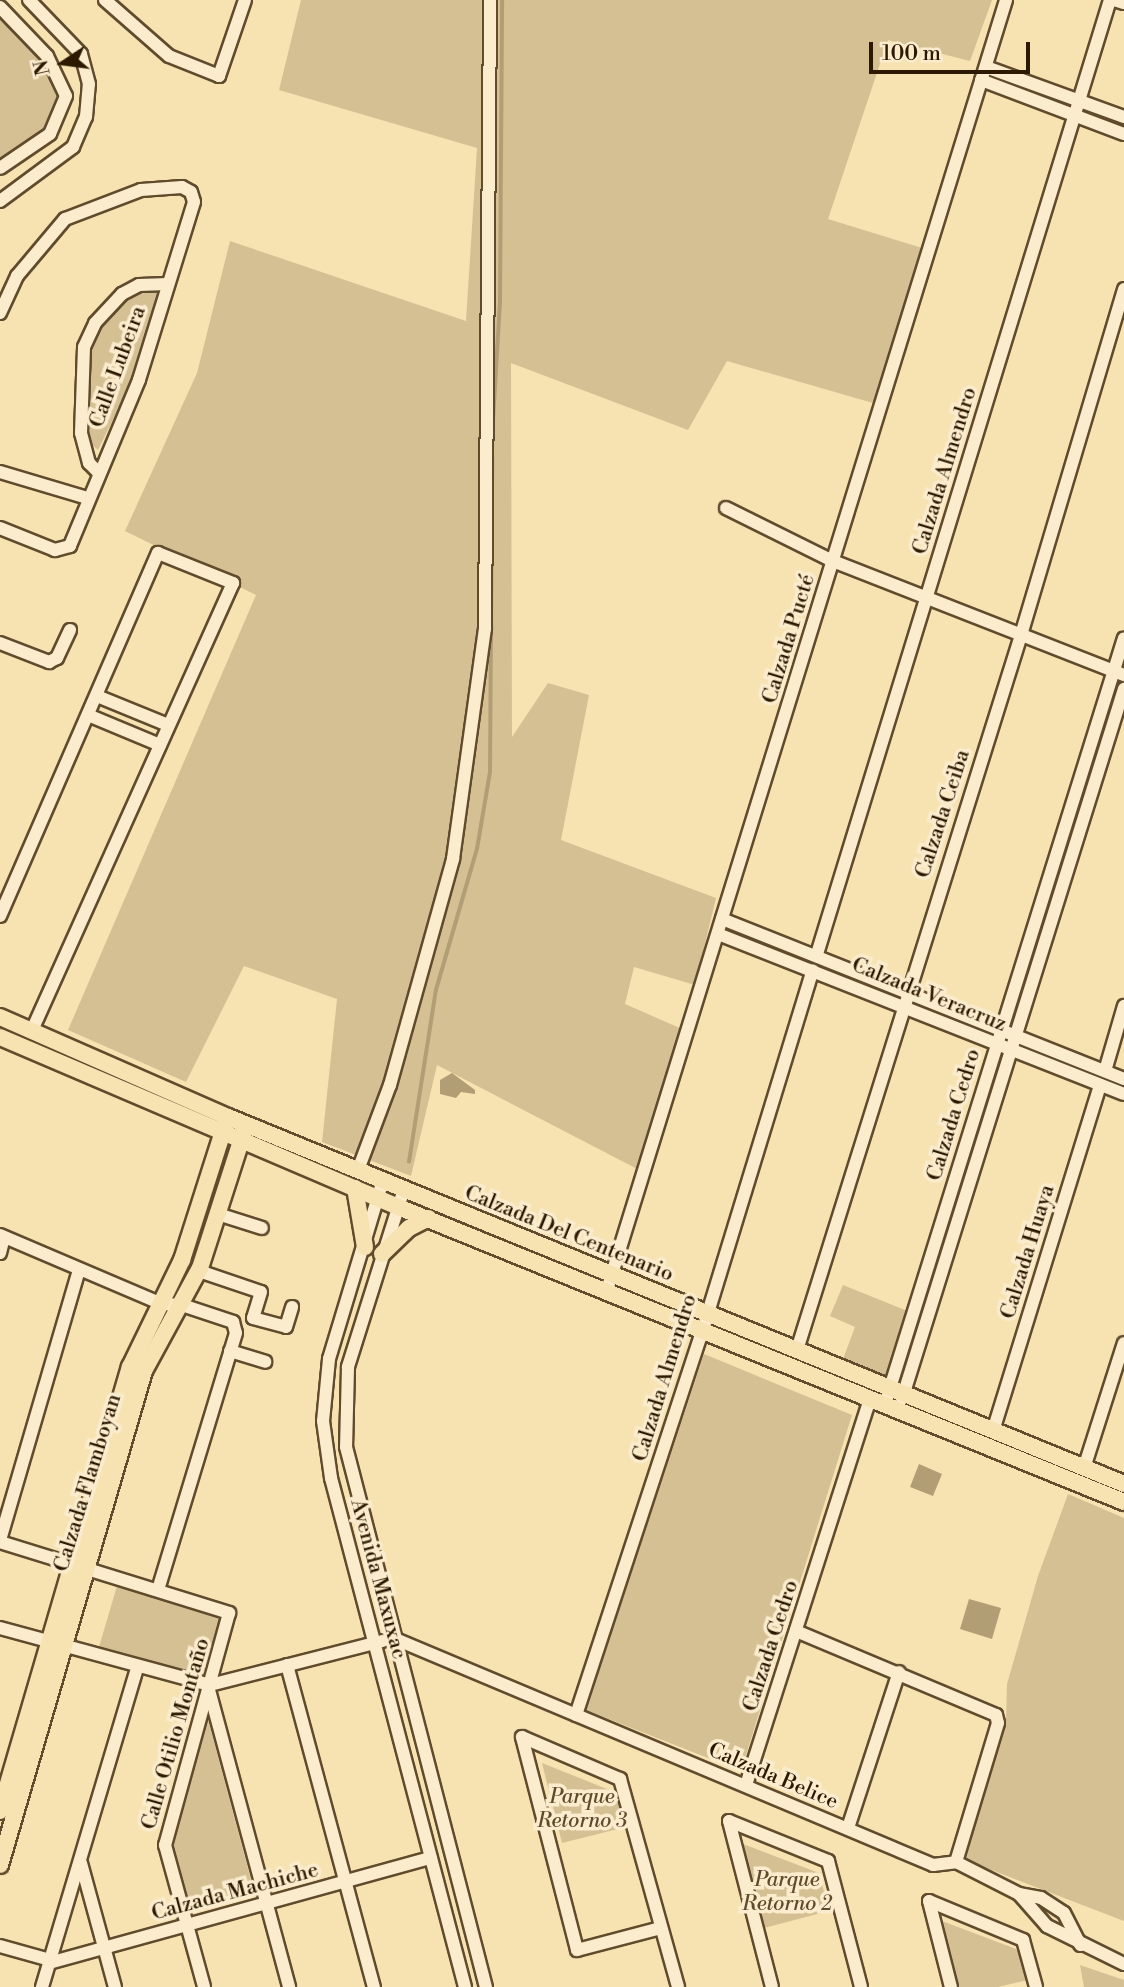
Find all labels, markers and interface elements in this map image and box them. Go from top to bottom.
north arrow [28,28,98,98]
scale bar [872,28,1033,72]
text: 100 m [882,41,941,67]
text: N [29,58,56,78]
street label: Calle Lubeira [84,303,152,431]
street label: Calzada Almendro [908,384,982,558]
street label: Calzada Pucté [757,571,821,707]
street label: Calzada Ceiba [910,747,976,881]
street label: Calzada Veracruz [848,952,1010,1038]
street label: Calzada Cedro [922,1046,986,1184]
street label: Calzada Del Centenario [461,1181,677,1287]
street label: Calzada Huaya [996,1182,1060,1322]
street label: Calzada Almendro [628,1291,702,1465]
street label: Calzada Flamboyan [49,1391,127,1575]
street label: Avenida Maxuxac [345,1496,411,1662]
street label: Calzada Cedro [738,1577,804,1715]
street label: Calle Otilio Montaño [137,1635,215,1833]
street label: Calzada Belice [704,1737,842,1815]
park label: Parque Retorno 3 [537,1784,627,1834]
street label: Calzada Machiche [149,1858,321,1926]
park label: Parque Retorno 2 [742,1867,832,1917]

